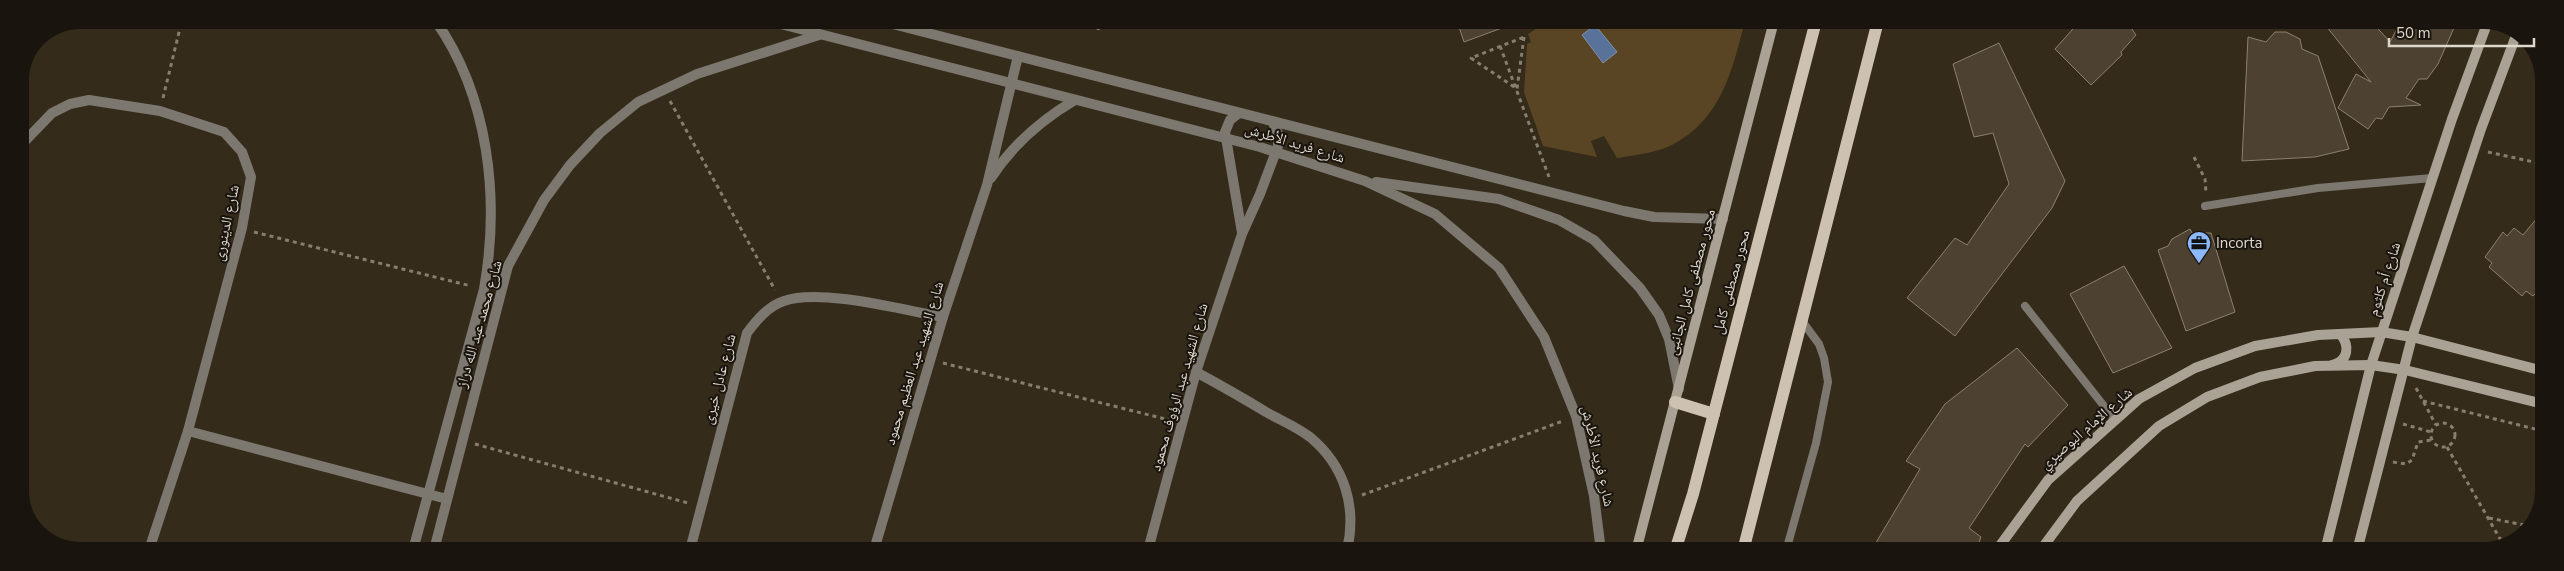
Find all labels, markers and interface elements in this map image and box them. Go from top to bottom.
scale bar [2389,15,2534,47]
text: 50 m [2396,23,2431,43]
street label: شارع فريد الأطرش [1243,118,1347,168]
street label: شارع الدينورى [208,183,244,263]
street label: محور مصطفى كامل الجانبى [1662,207,1720,357]
street label: محور مصطفى كامل [1707,228,1755,336]
office icon: Incorta [2186,230,2212,264]
place label: Incorta [2216,233,2262,253]
street label: شارع أم كلثوم [2363,239,2405,319]
street label: شارع محمد عبد الله دراز [451,258,507,391]
street label: شارع الشهيد عبد العظيم محمود [880,279,948,447]
street label: شارع الشهيد عبد الرؤوف محمود [1145,301,1213,473]
street label: شارع عادل خيرى [697,331,741,427]
street label: شارع الإمام البوصيري [2036,382,2138,475]
street label: شارع فريد الأطرش [1577,403,1619,509]

